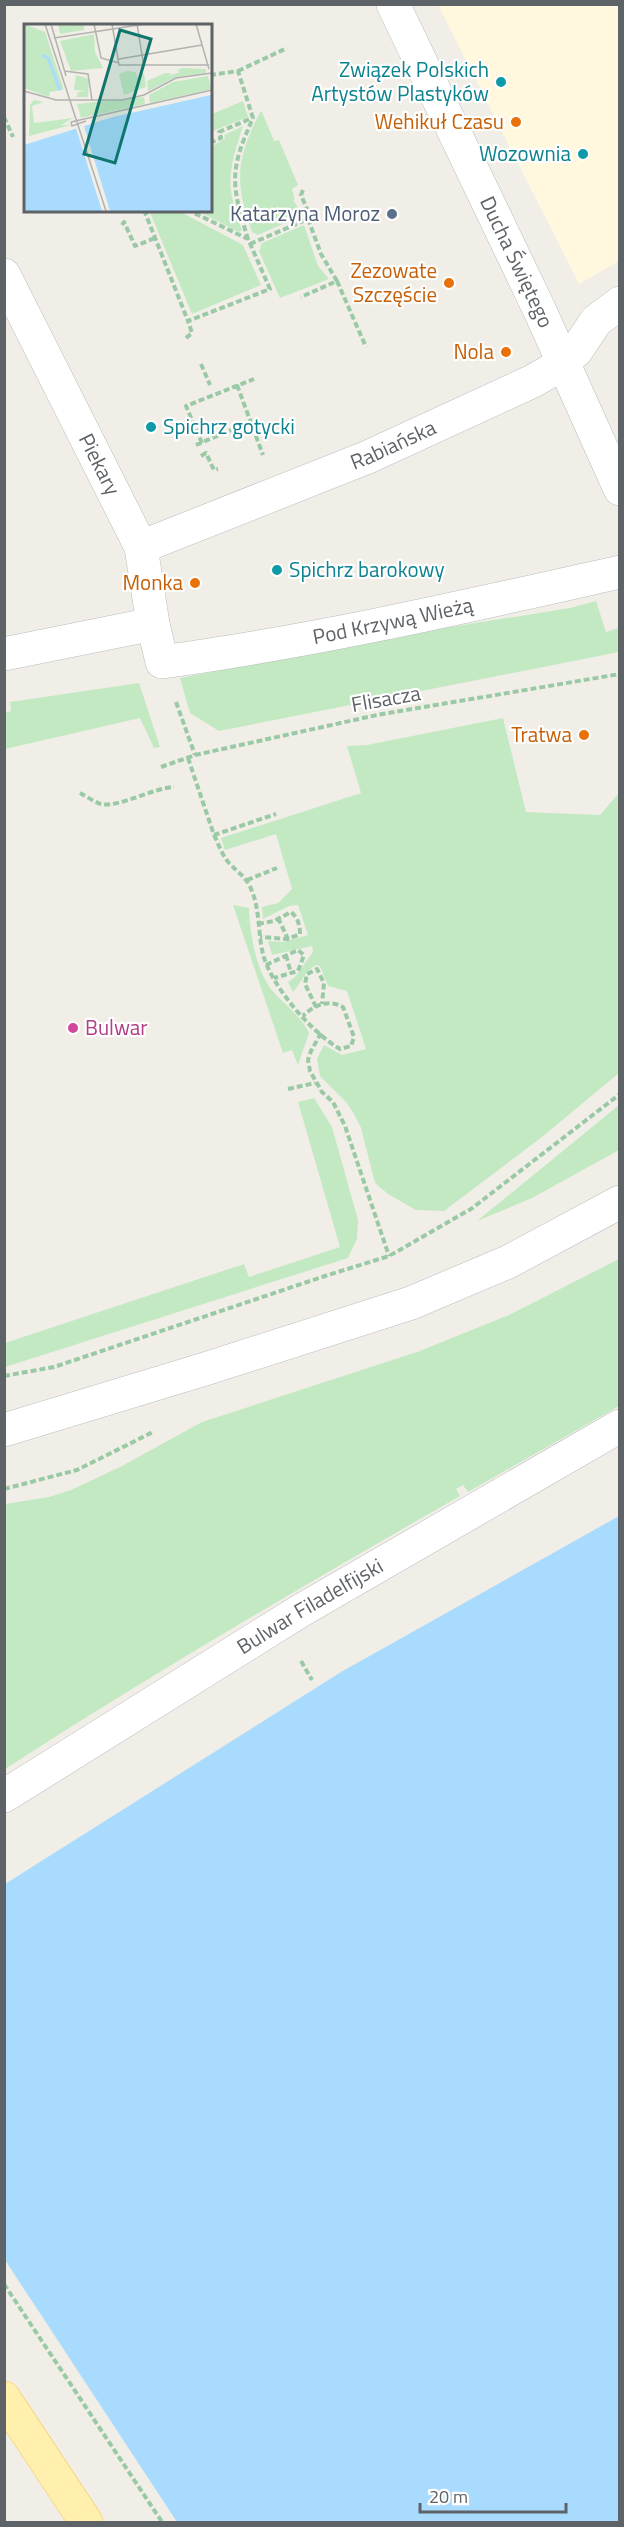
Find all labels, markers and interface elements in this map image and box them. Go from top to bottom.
inset map [24,24,212,212]
place label: Związek Polskich Artystów Plastyków [311,53,489,109]
marker: Związek Polskich Artystów Plastyków [494,75,508,89]
place label: Wehikuł Czasu [375,105,504,137]
marker: Wehikuł Czasu [509,115,523,129]
place label: Wozownia [479,137,571,169]
marker: Wozownia [576,147,590,161]
street label: Ducha Świętego [472,190,562,333]
place label: Katarzyna Moroz [230,197,380,229]
marker: Katarzyna Moroz [385,207,399,221]
place label: Zezowate Szczęście [350,254,437,310]
marker: Zezowate Szczęście [442,276,456,290]
place label: Nola [453,335,494,367]
marker: Nola [499,345,513,359]
place label: Spichrz gotycki [163,410,295,442]
street label: Rabiańska [345,411,441,478]
marker: Spichrz gotycki [144,420,158,434]
street label: Piekary [71,427,129,500]
place label: Spichrz barokowy [289,553,445,585]
marker: Spichrz barokowy [270,563,284,577]
place label: Monka [123,566,183,598]
marker: Monka [188,576,202,590]
street label: Pod Krzywą Wieżą [310,588,476,652]
street label: Flisacza [349,676,424,720]
place label: Tratwa [511,718,572,750]
marker: Tratwa [577,728,591,742]
place label: Bulwar [85,1011,148,1043]
marker: Bulwar [66,1021,80,1035]
street label: Bulwar Filadelfijski [230,1549,389,1662]
scale bar [420,2476,566,2514]
text: 20 m [429,2483,468,2510]

